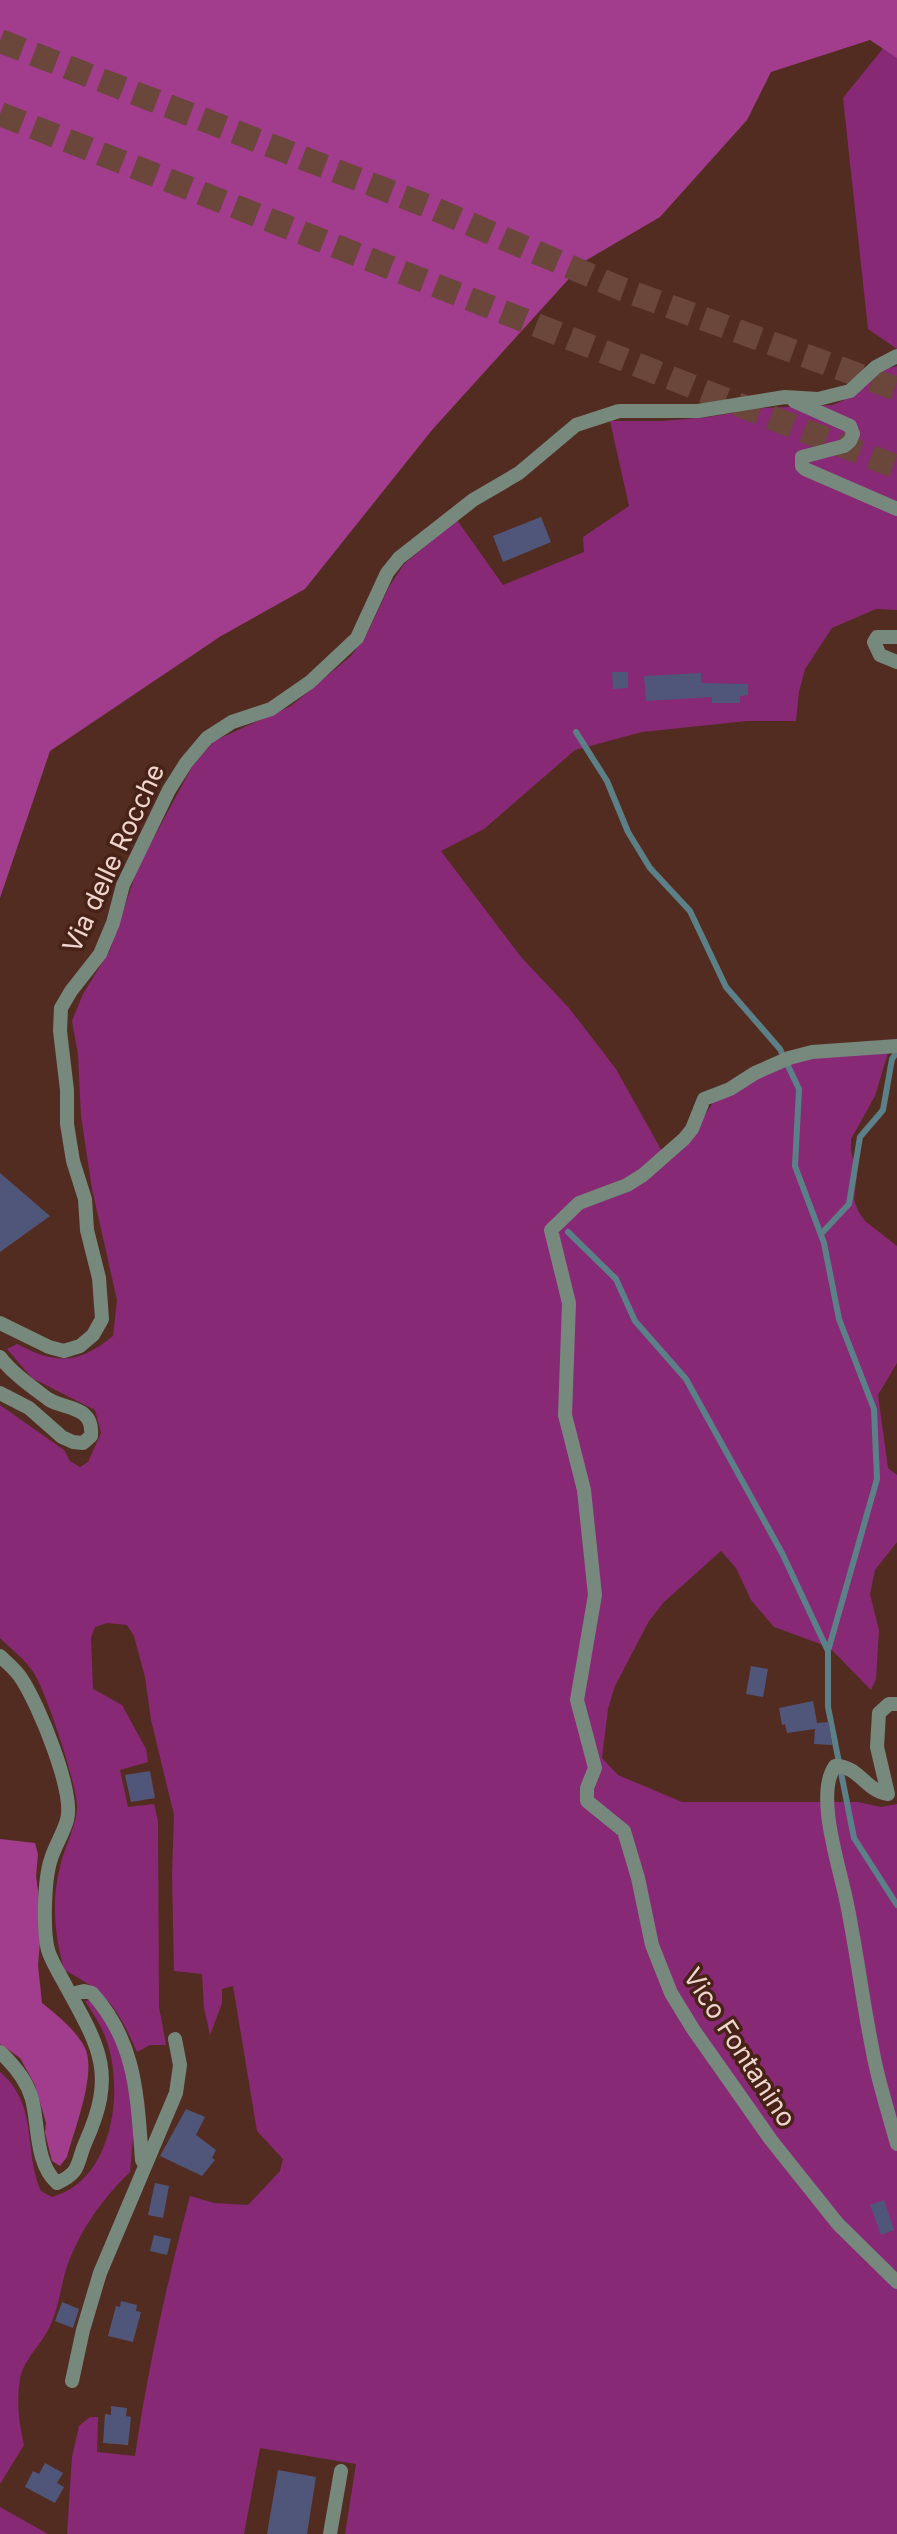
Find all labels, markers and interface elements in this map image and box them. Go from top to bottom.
street label: Via delle Rocche [56,759,170,957]
street label: Vico Fontanino [677,1962,803,2132]

